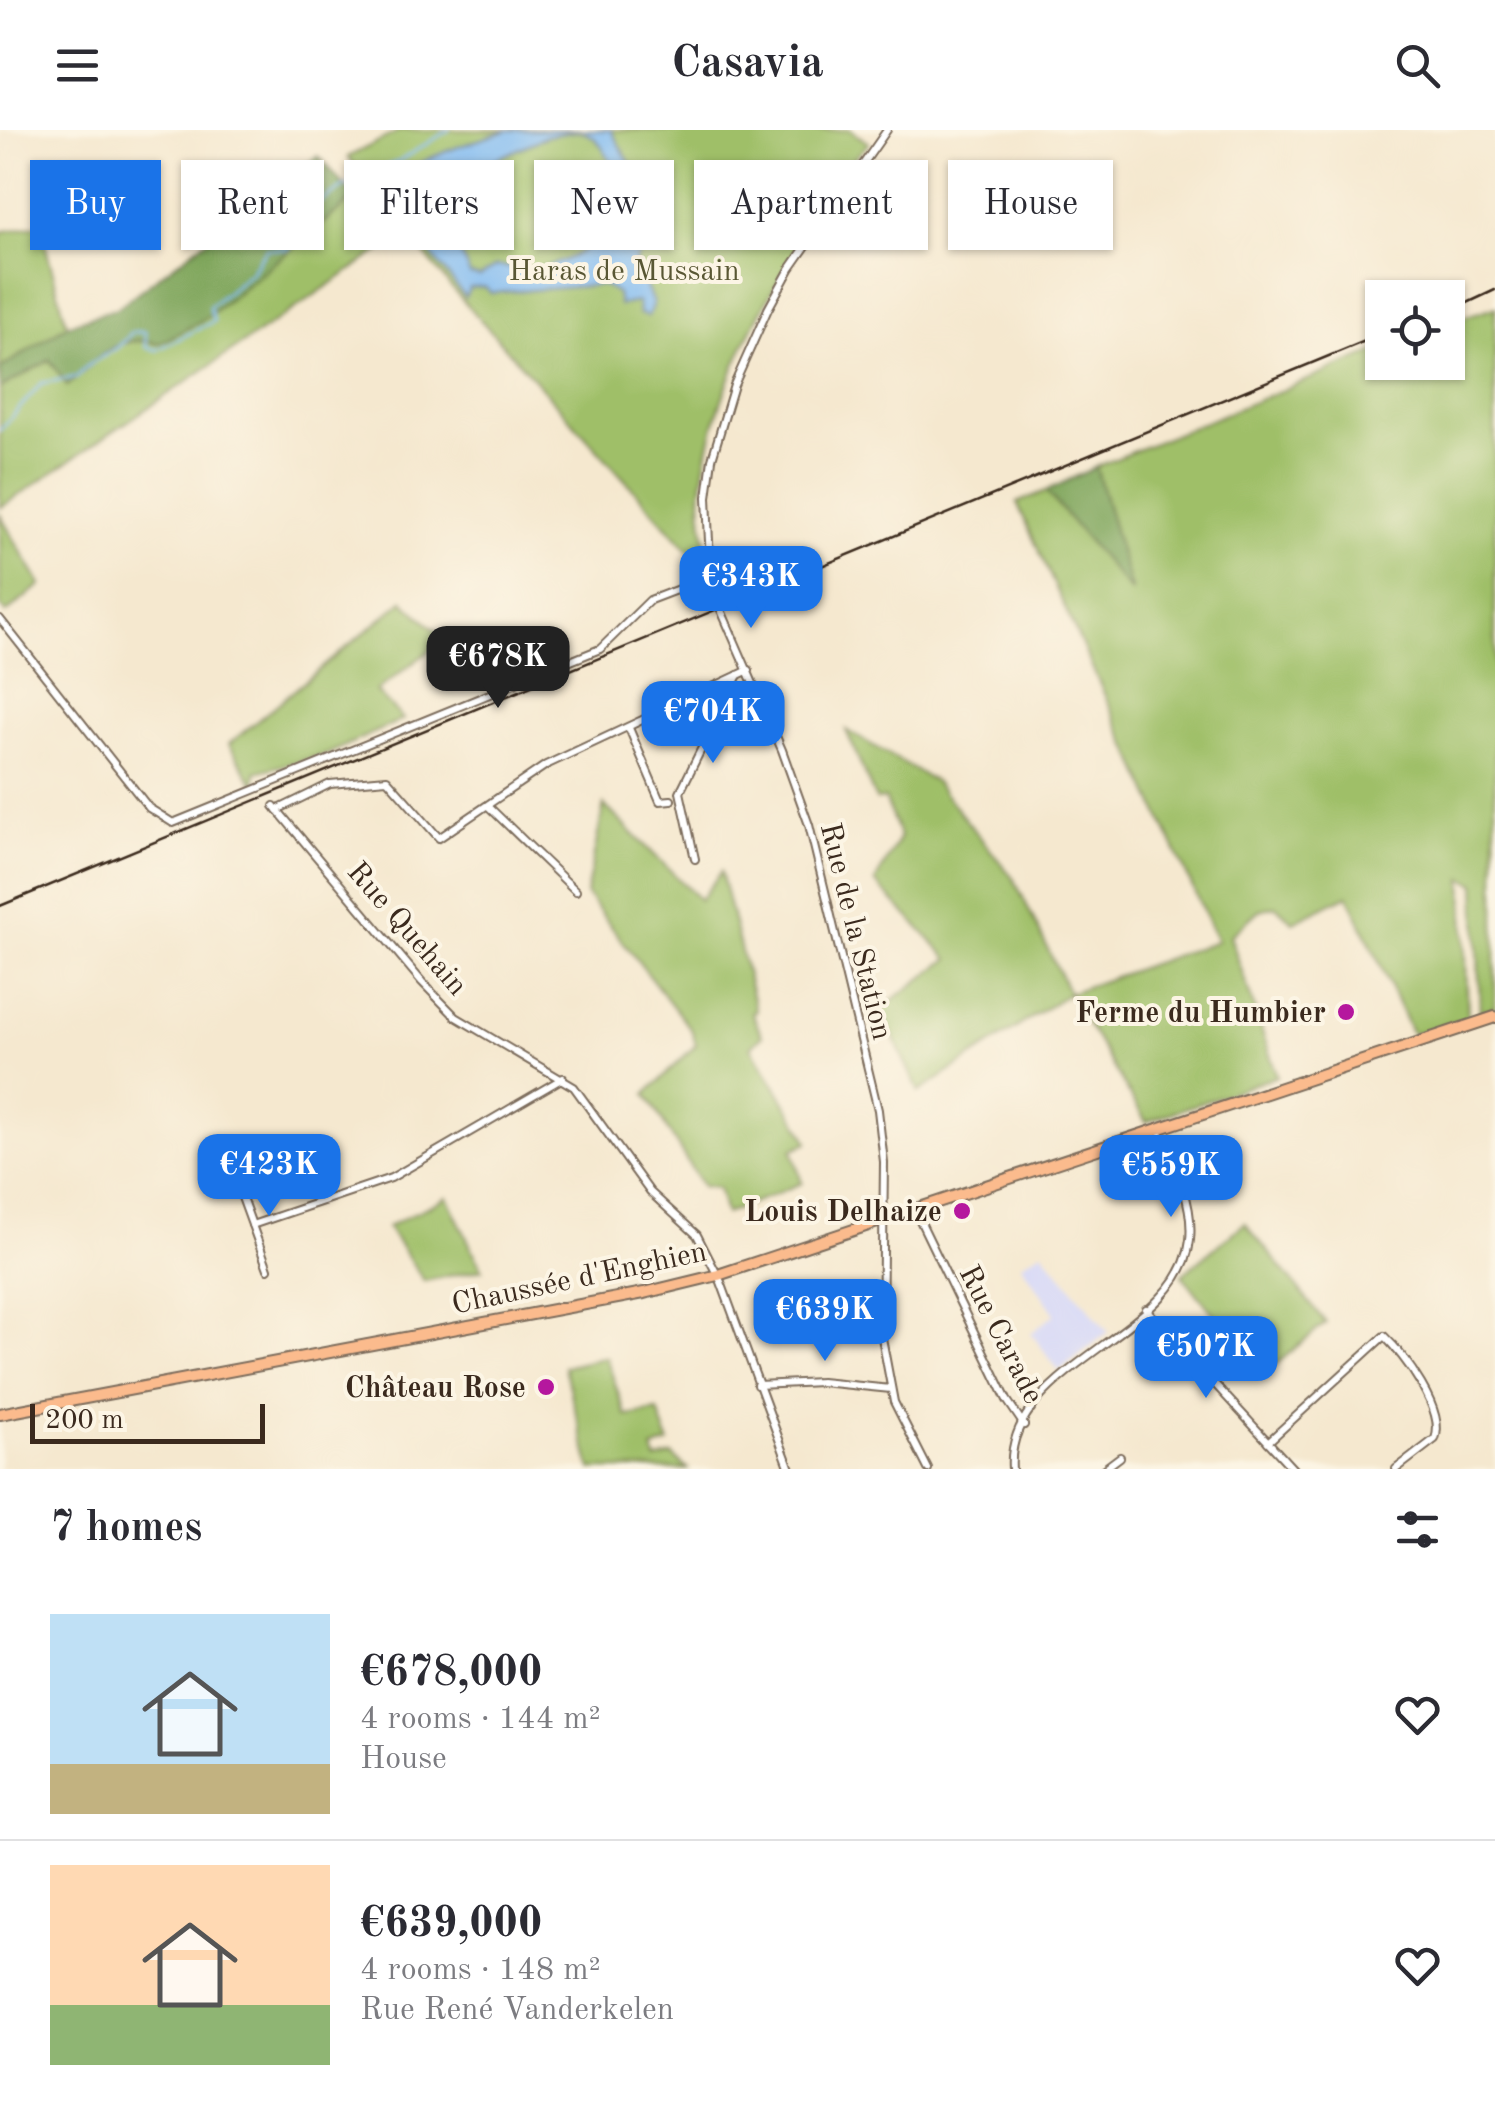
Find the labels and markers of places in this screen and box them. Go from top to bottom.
pin: €343K [681,546,821,631]
pin: €678K [428,626,568,711]
pin: €704K [643,681,783,766]
place label: Ferme du Humbier [1075,999,1326,1029]
marker: Ferme du Humbier [1335,1001,1357,1023]
pin: €423K [199,1134,339,1219]
pin: €559K [1101,1135,1241,1220]
place label: Louis Delhaize [744,1198,942,1228]
marker: Louis Delhaize [951,1200,973,1222]
pin: €639K [755,1279,895,1364]
pin: €507K [1136,1316,1276,1401]
place label: Château Rose [345,1374,526,1404]
marker: Château Rose [535,1376,557,1398]

